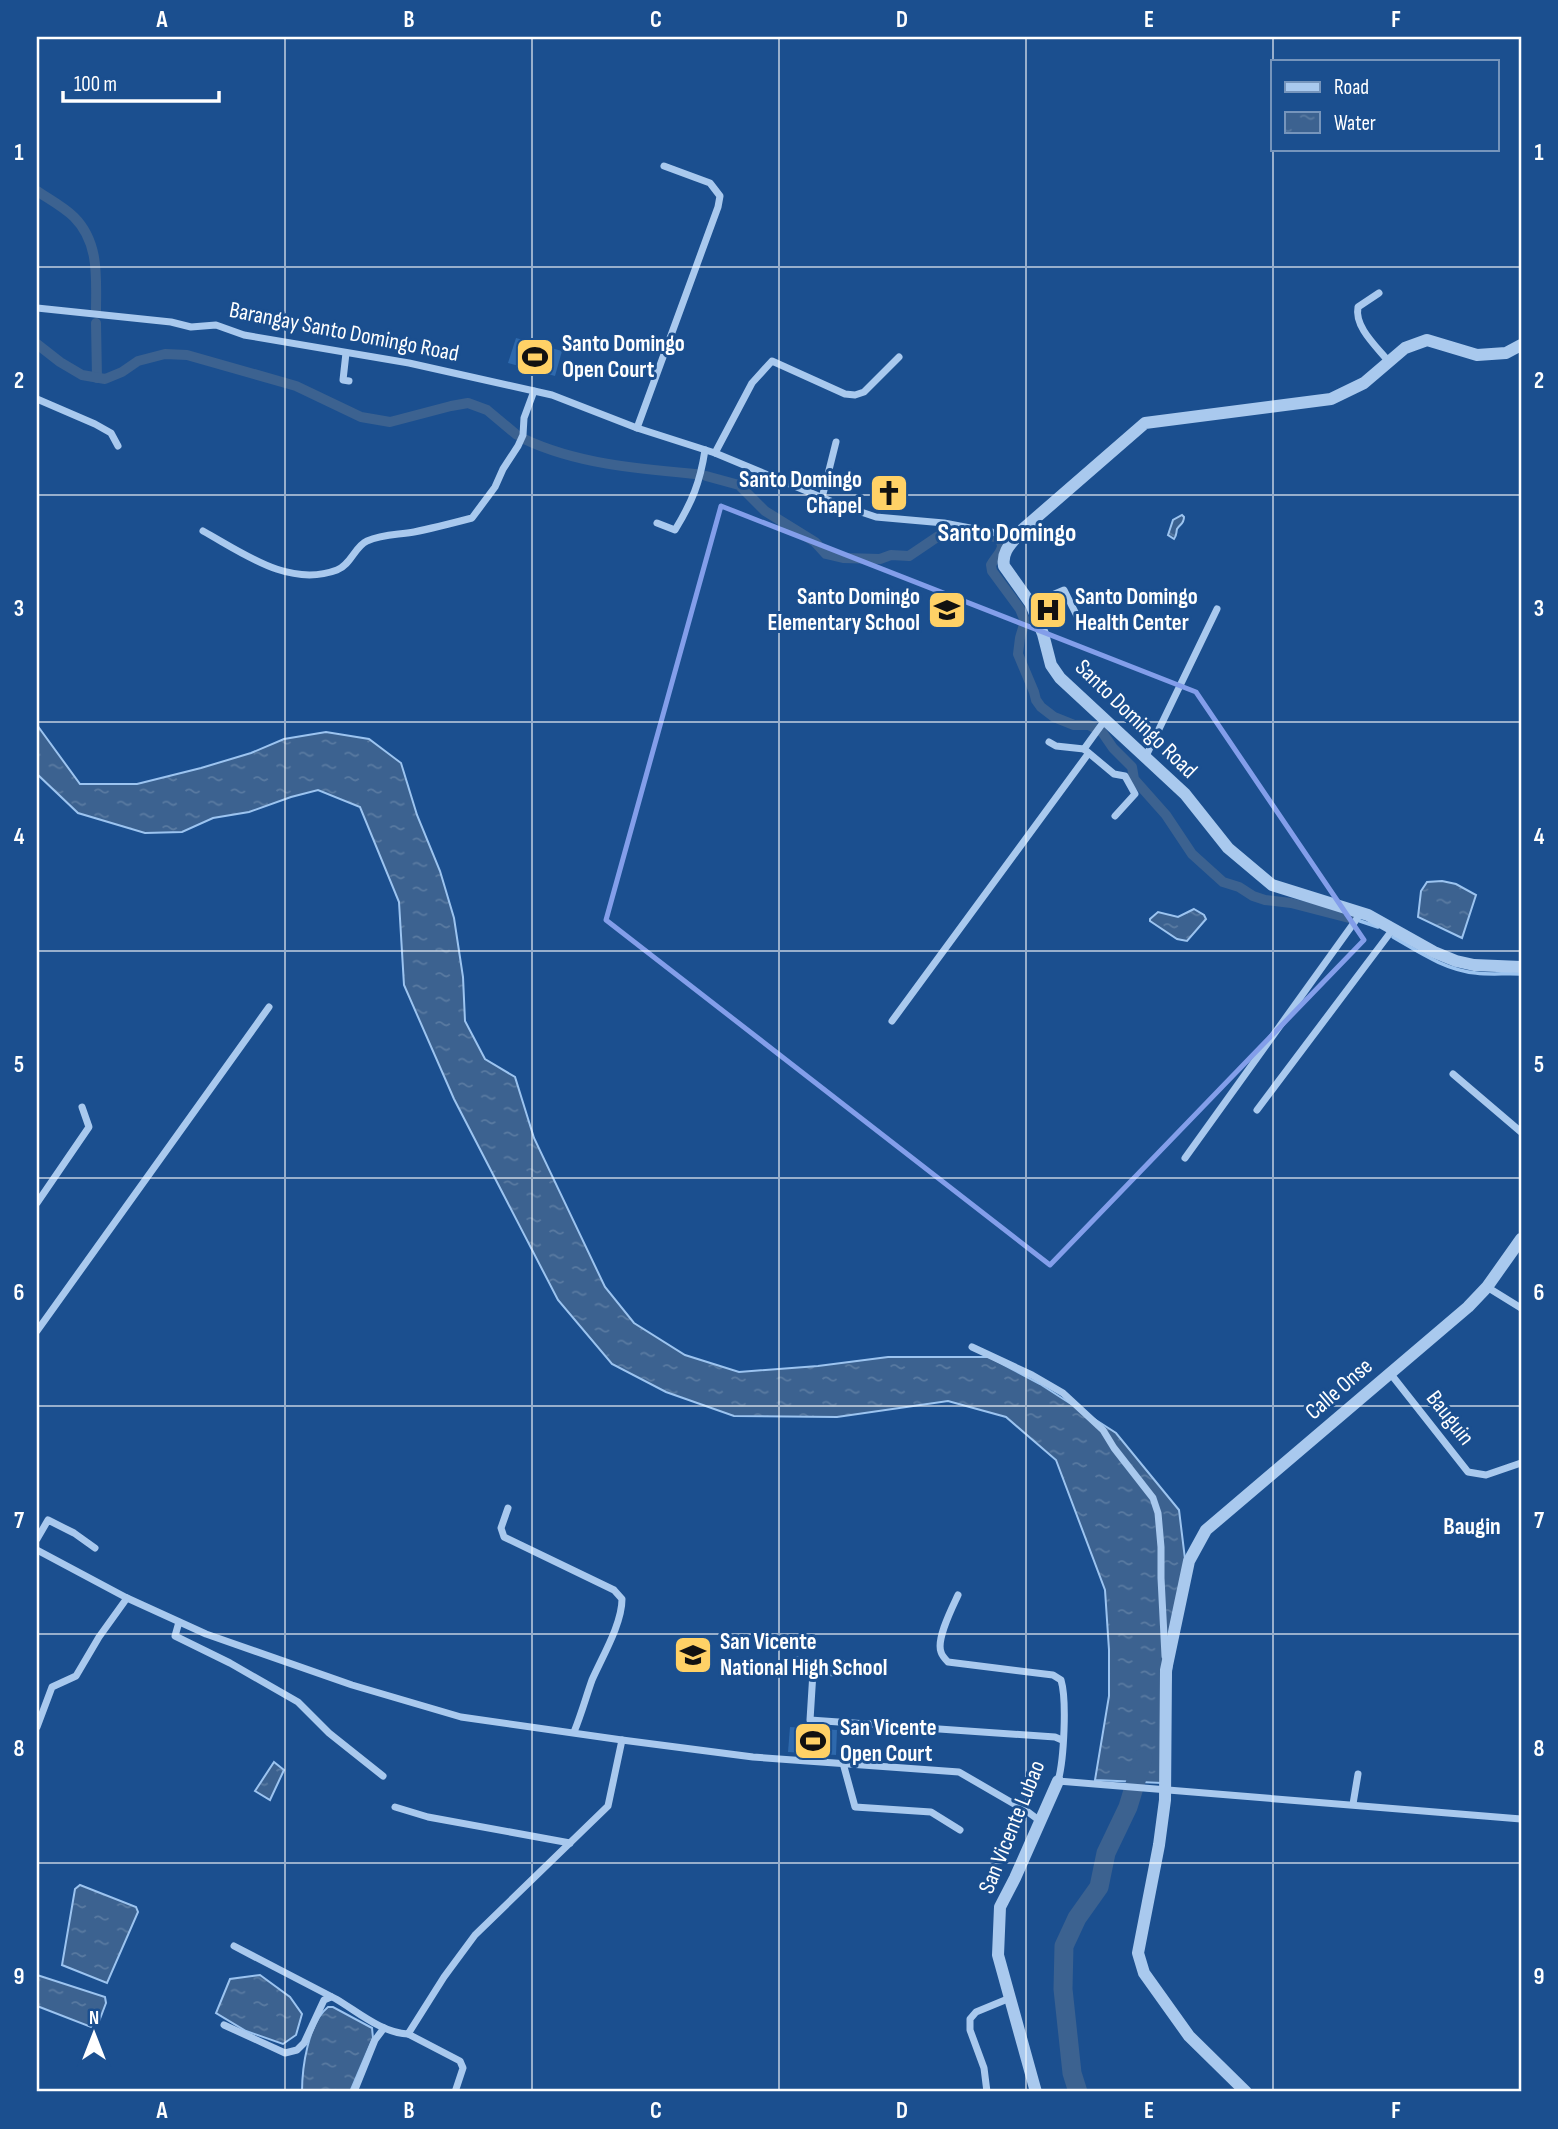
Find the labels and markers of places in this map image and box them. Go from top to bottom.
place label: Santo Domingo Open Court [562,330,685,384]
sports icon: Santo Domingo Open Court [514,336,556,378]
place label: Santo Domingo Chapel [739,466,862,520]
church icon: Santo Domingo Chapel [868,472,910,514]
place label: Santo Domingo Elementary School [768,583,920,637]
place label: Santo Domingo Health Center [1075,583,1198,637]
school or university icon: Santo Domingo Elementary School [926,589,968,631]
hospital icon: Santo Domingo Health Center [1027,589,1069,631]
place label: San Vicente National High School [720,1628,887,1682]
school or university icon: San Vicente National High School [672,1634,714,1676]
place label: San Vicente Open Court [840,1714,937,1768]
sports icon: San Vicente Open Court [792,1720,834,1762]

